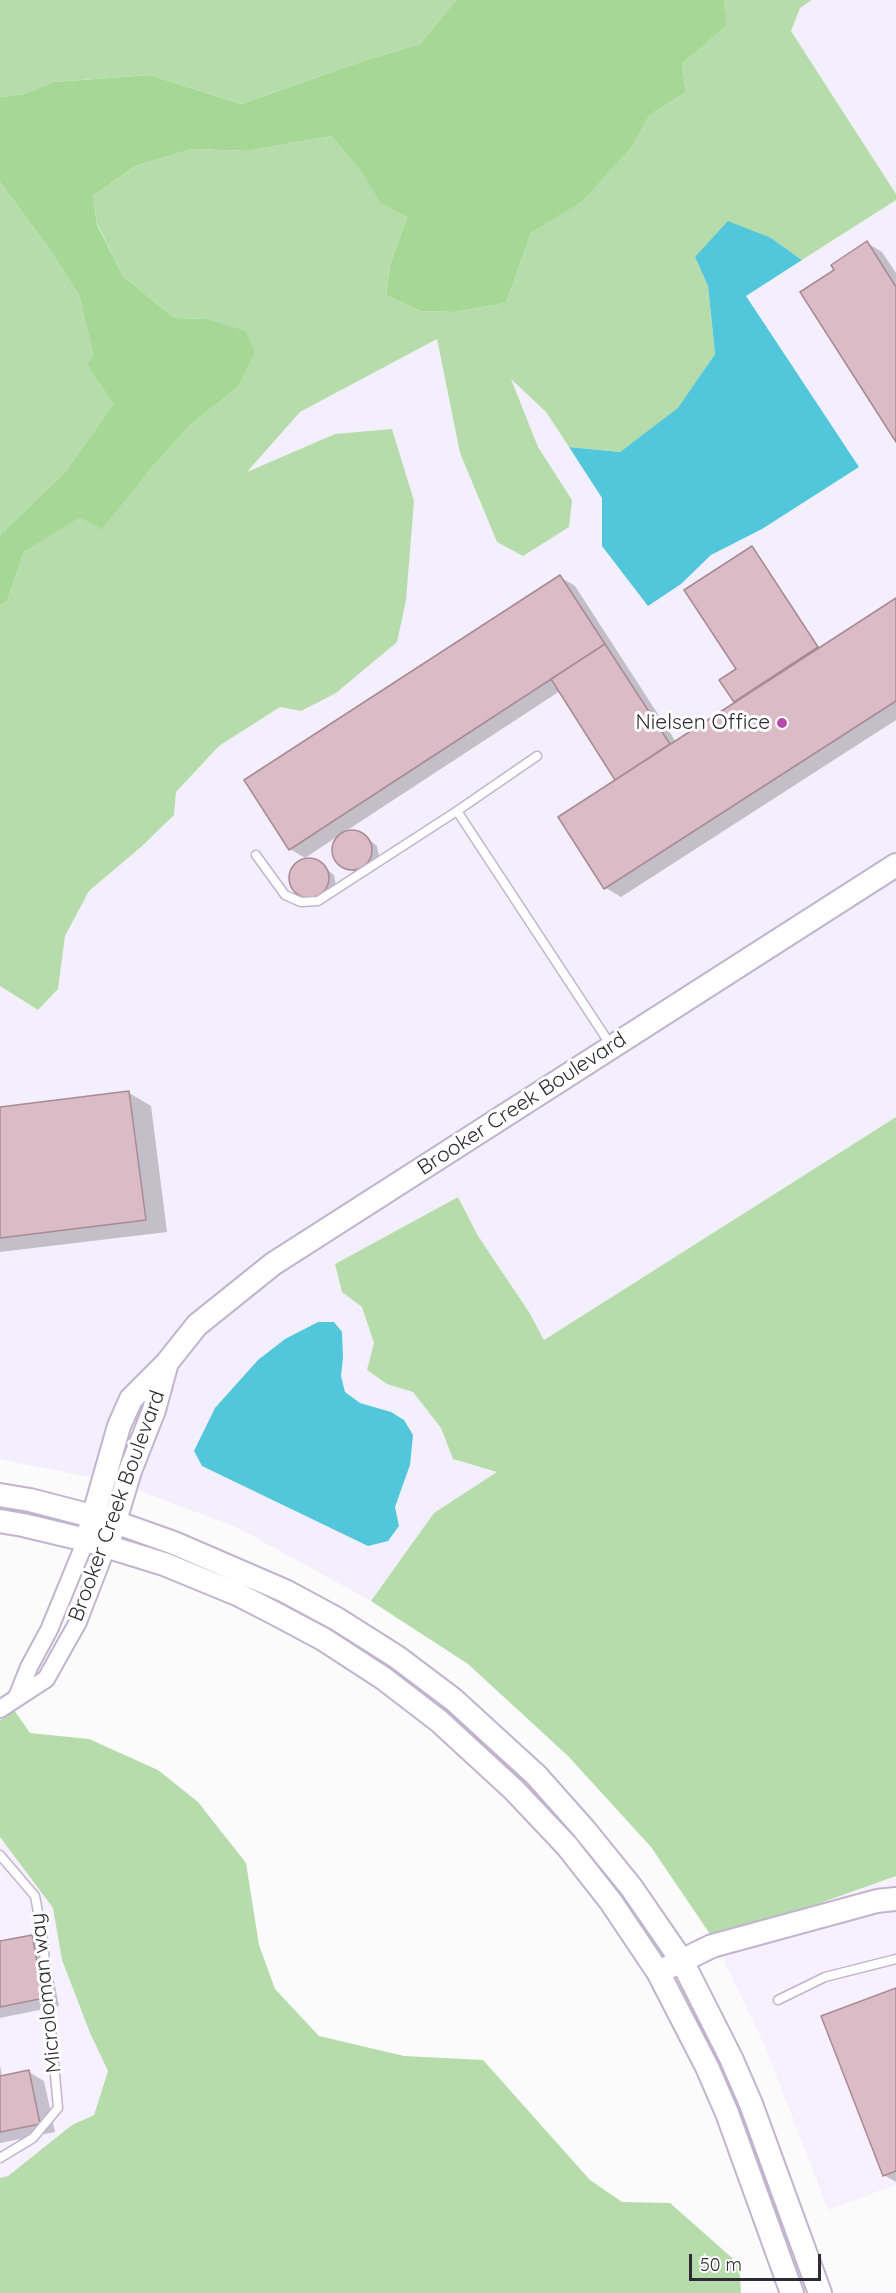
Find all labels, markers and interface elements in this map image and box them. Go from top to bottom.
place label: Nielsen Office [636,710,770,736]
marker: Nielsen Office [775,716,789,730]
street label: Brooker Creek Boulevard [413,1027,631,1181]
street label: Brooker Creek Boulevard [63,1387,171,1625]
street label: Microloman way [25,1912,67,2074]
scale bar [692,2242,824,2280]
text: 50 m [700,2253,742,2276]

